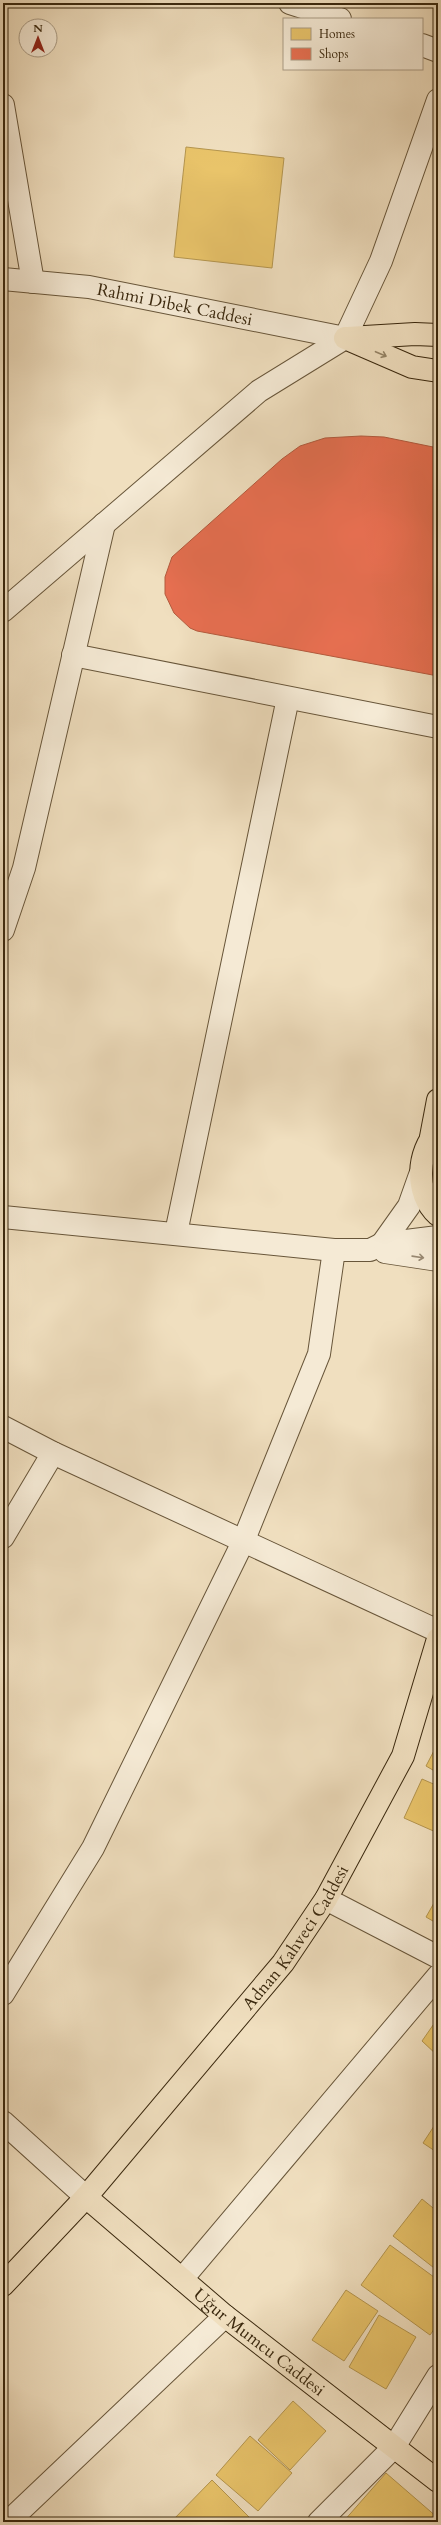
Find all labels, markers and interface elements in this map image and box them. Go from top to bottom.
north arrow [18,18,58,58]
legend [283,18,423,70]
text: N [33,21,43,36]
text: Homes [319,26,355,42]
text: Shops [319,46,348,62]
street label: Rahmi Dibek Caddesi [95,278,255,331]
one-way arrow [375,350,387,358]
one-way arrow [411,1253,424,1261]
street label: Adnan Kahveci Caddesi [237,1861,354,2015]
street label: Uğur Mumcu Caddesi [188,2283,330,2401]

